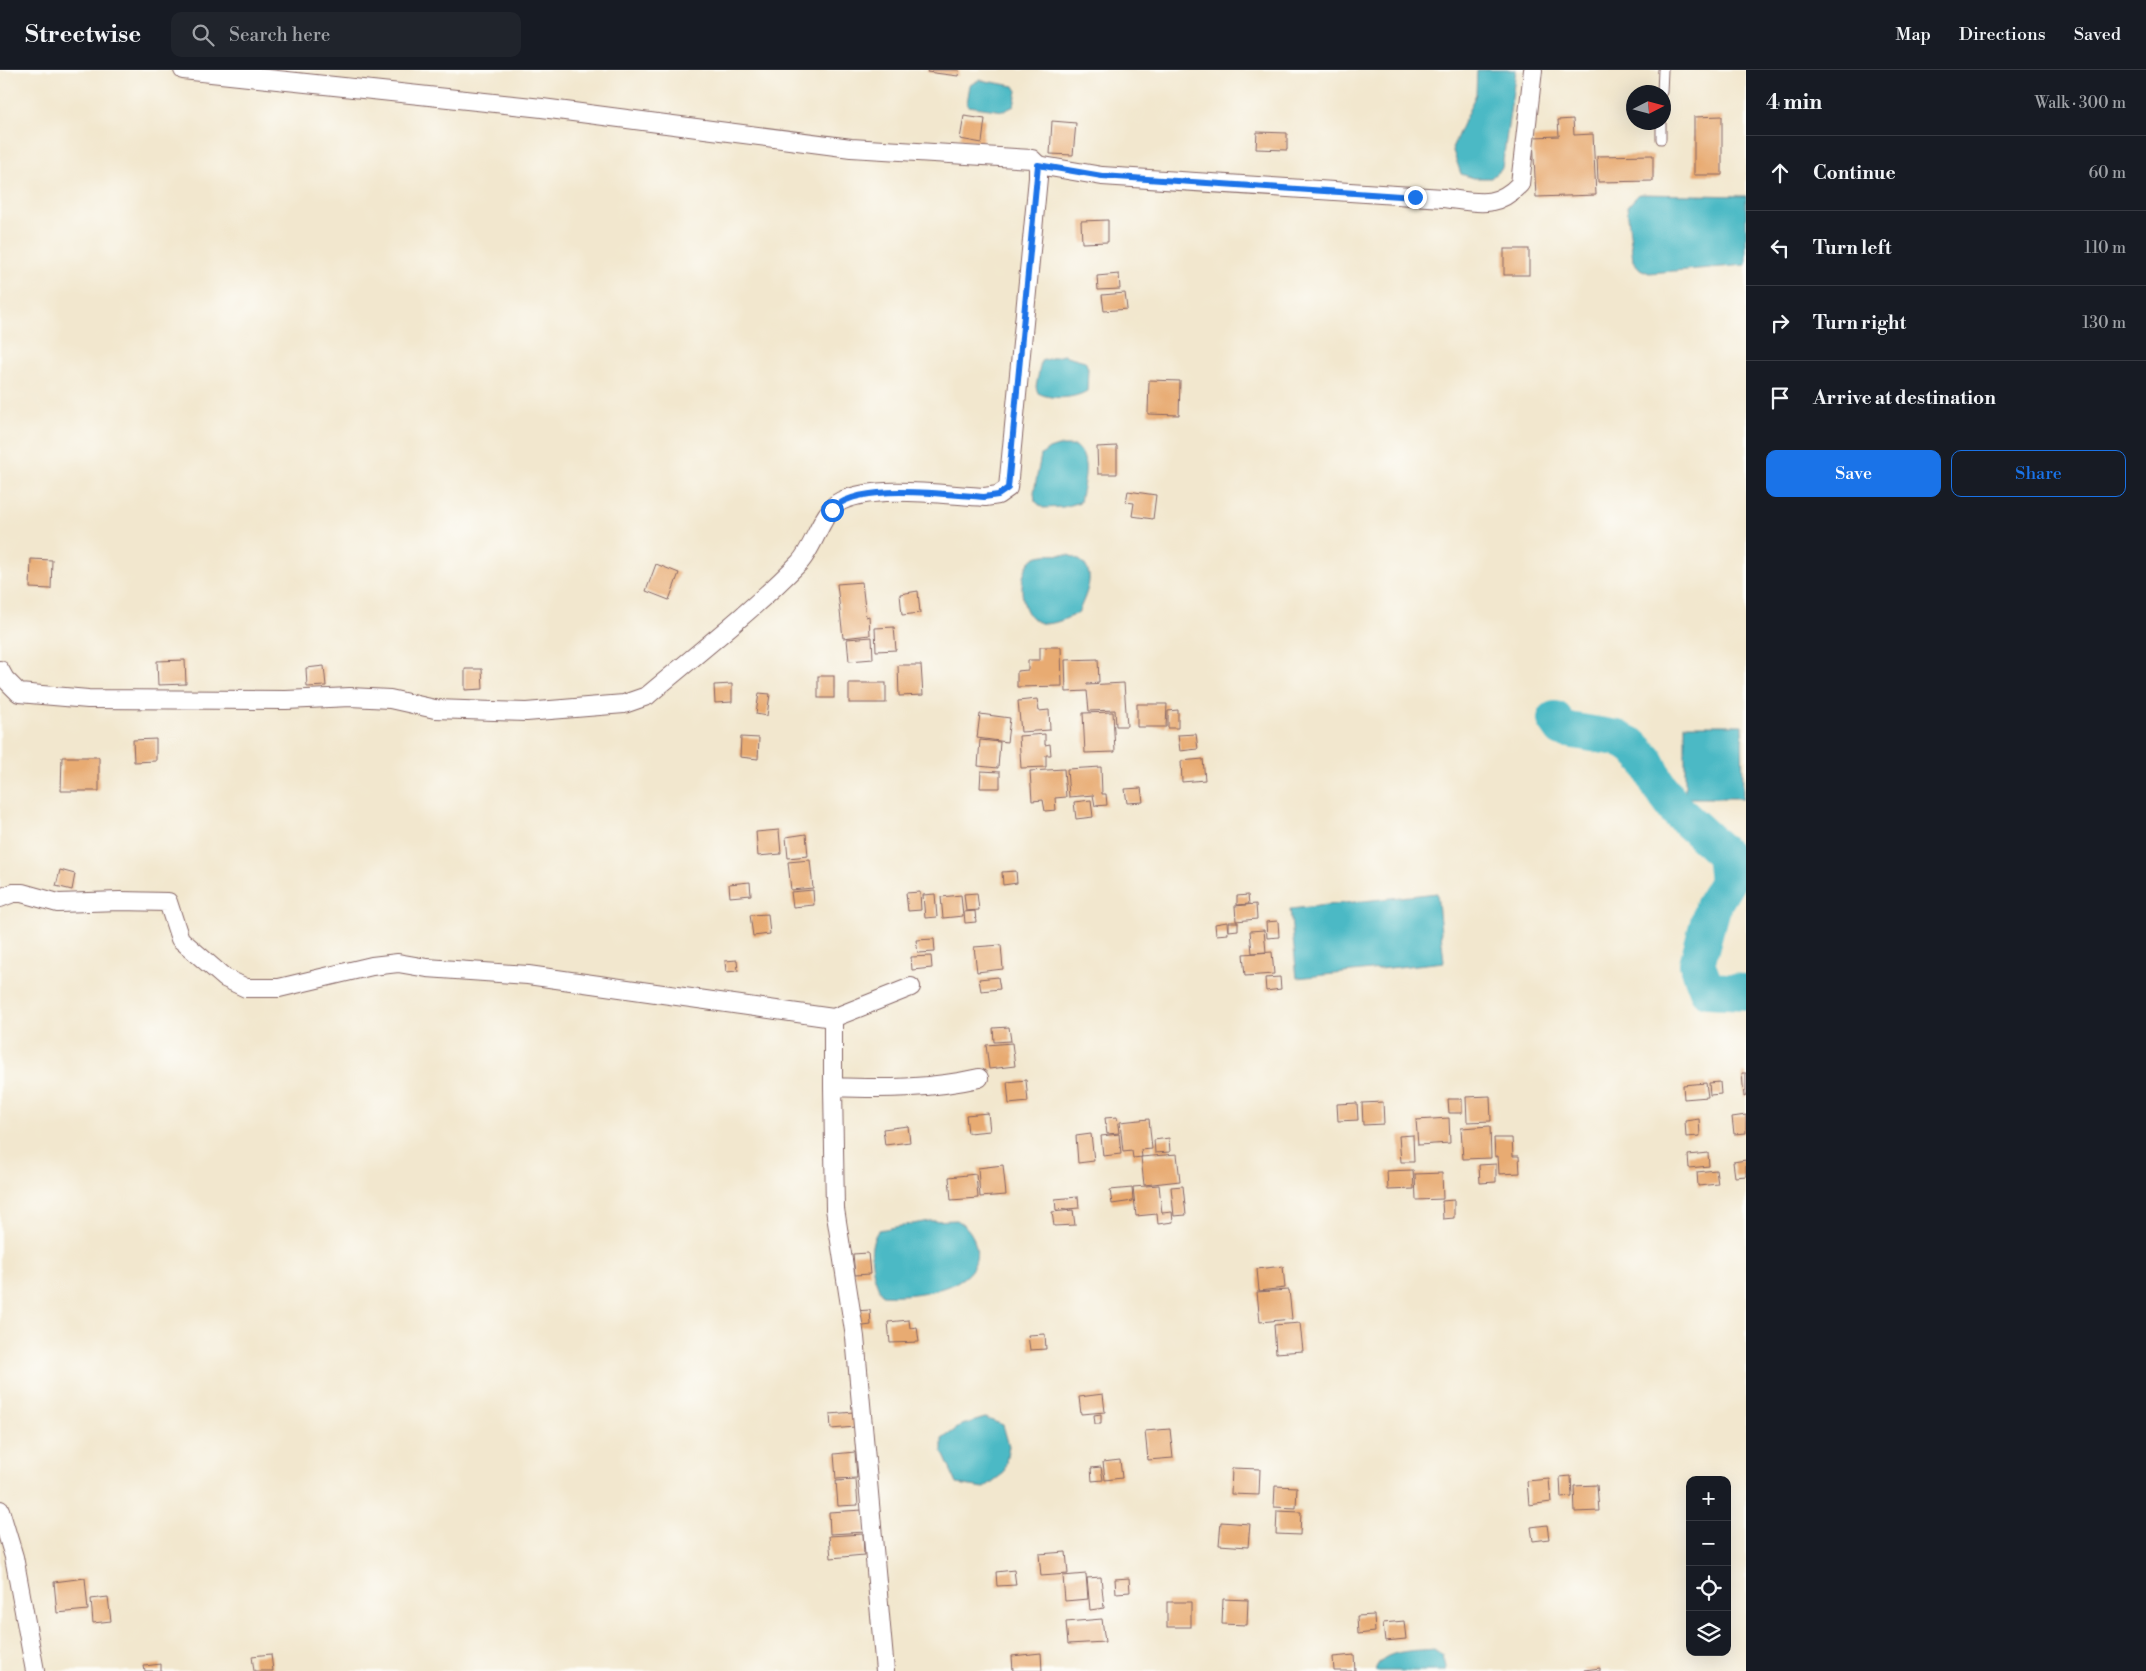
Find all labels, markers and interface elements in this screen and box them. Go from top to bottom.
search box [171,12,521,57]
text: Streetwise [25,20,141,50]
icon: search [189,21,217,49]
text: Search here [229,23,330,47]
text: Map [1895,23,1931,46]
text: Directions [1959,23,2046,46]
text: Saved [2074,23,2121,46]
north arrow [1626,85,1671,130]
text: 4 min [1766,90,1822,116]
text: Walk · 300 m [2035,93,2126,113]
icon: ahead [1766,159,1794,187]
text: Continue [1813,161,1896,185]
text: 60 m [2088,163,2126,183]
route end [1404,186,1427,209]
icon: left [1766,234,1794,262]
text: Turn left [1813,236,1892,260]
text: 110 m [2084,238,2126,258]
icon: right [1766,309,1794,337]
text: Turn right [1813,311,1906,335]
text: 130 m [2082,313,2126,333]
icon: arrive [1766,384,1794,412]
text: Arrive at destination [1813,386,1996,410]
button: Save [1766,450,1941,497]
button: Share [1951,450,2126,497]
route start [821,499,844,522]
map controls [1686,1476,1731,1656]
button: + [1686,1476,1731,1521]
button: − [1686,1521,1731,1566]
button: locate [1686,1566,1731,1611]
button: layers [1686,1611,1731,1656]

